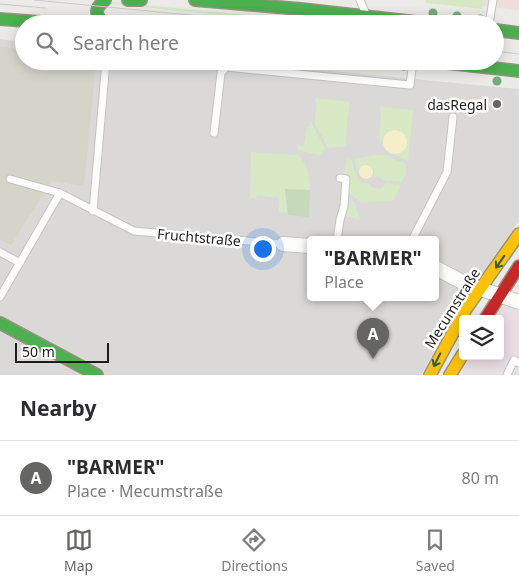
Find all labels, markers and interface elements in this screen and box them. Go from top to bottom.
search box [15,15,504,70]
icon: search [33,29,61,57]
text: Search here [73,30,179,56]
place label: dasRegal [427,95,487,114]
marker: dasRegal [491,98,503,110]
street label: Fruchtstraße [156,224,242,250]
your location [250,236,276,262]
popup [307,236,439,301]
text: "BARMER" [324,245,422,271]
one-way arrow [495,255,505,269]
street label: Mecumstraße [420,264,484,352]
text: Place [324,271,364,293]
map controls [459,315,504,360]
button: layers [459,315,504,360]
pin: A [357,318,389,359]
scale bar [15,340,109,363]
text: 50 m [22,342,55,361]
one-way arrow [432,353,442,368]
text: Nearby [20,394,96,422]
text: "BARMER" [67,454,164,480]
text: A [30,467,42,489]
text: 80 m [462,467,499,489]
text: Place · Mecumstraße [67,480,223,502]
tab: Map [64,526,93,575]
tab: Directions [221,526,288,575]
tab: Saved [416,526,455,575]

